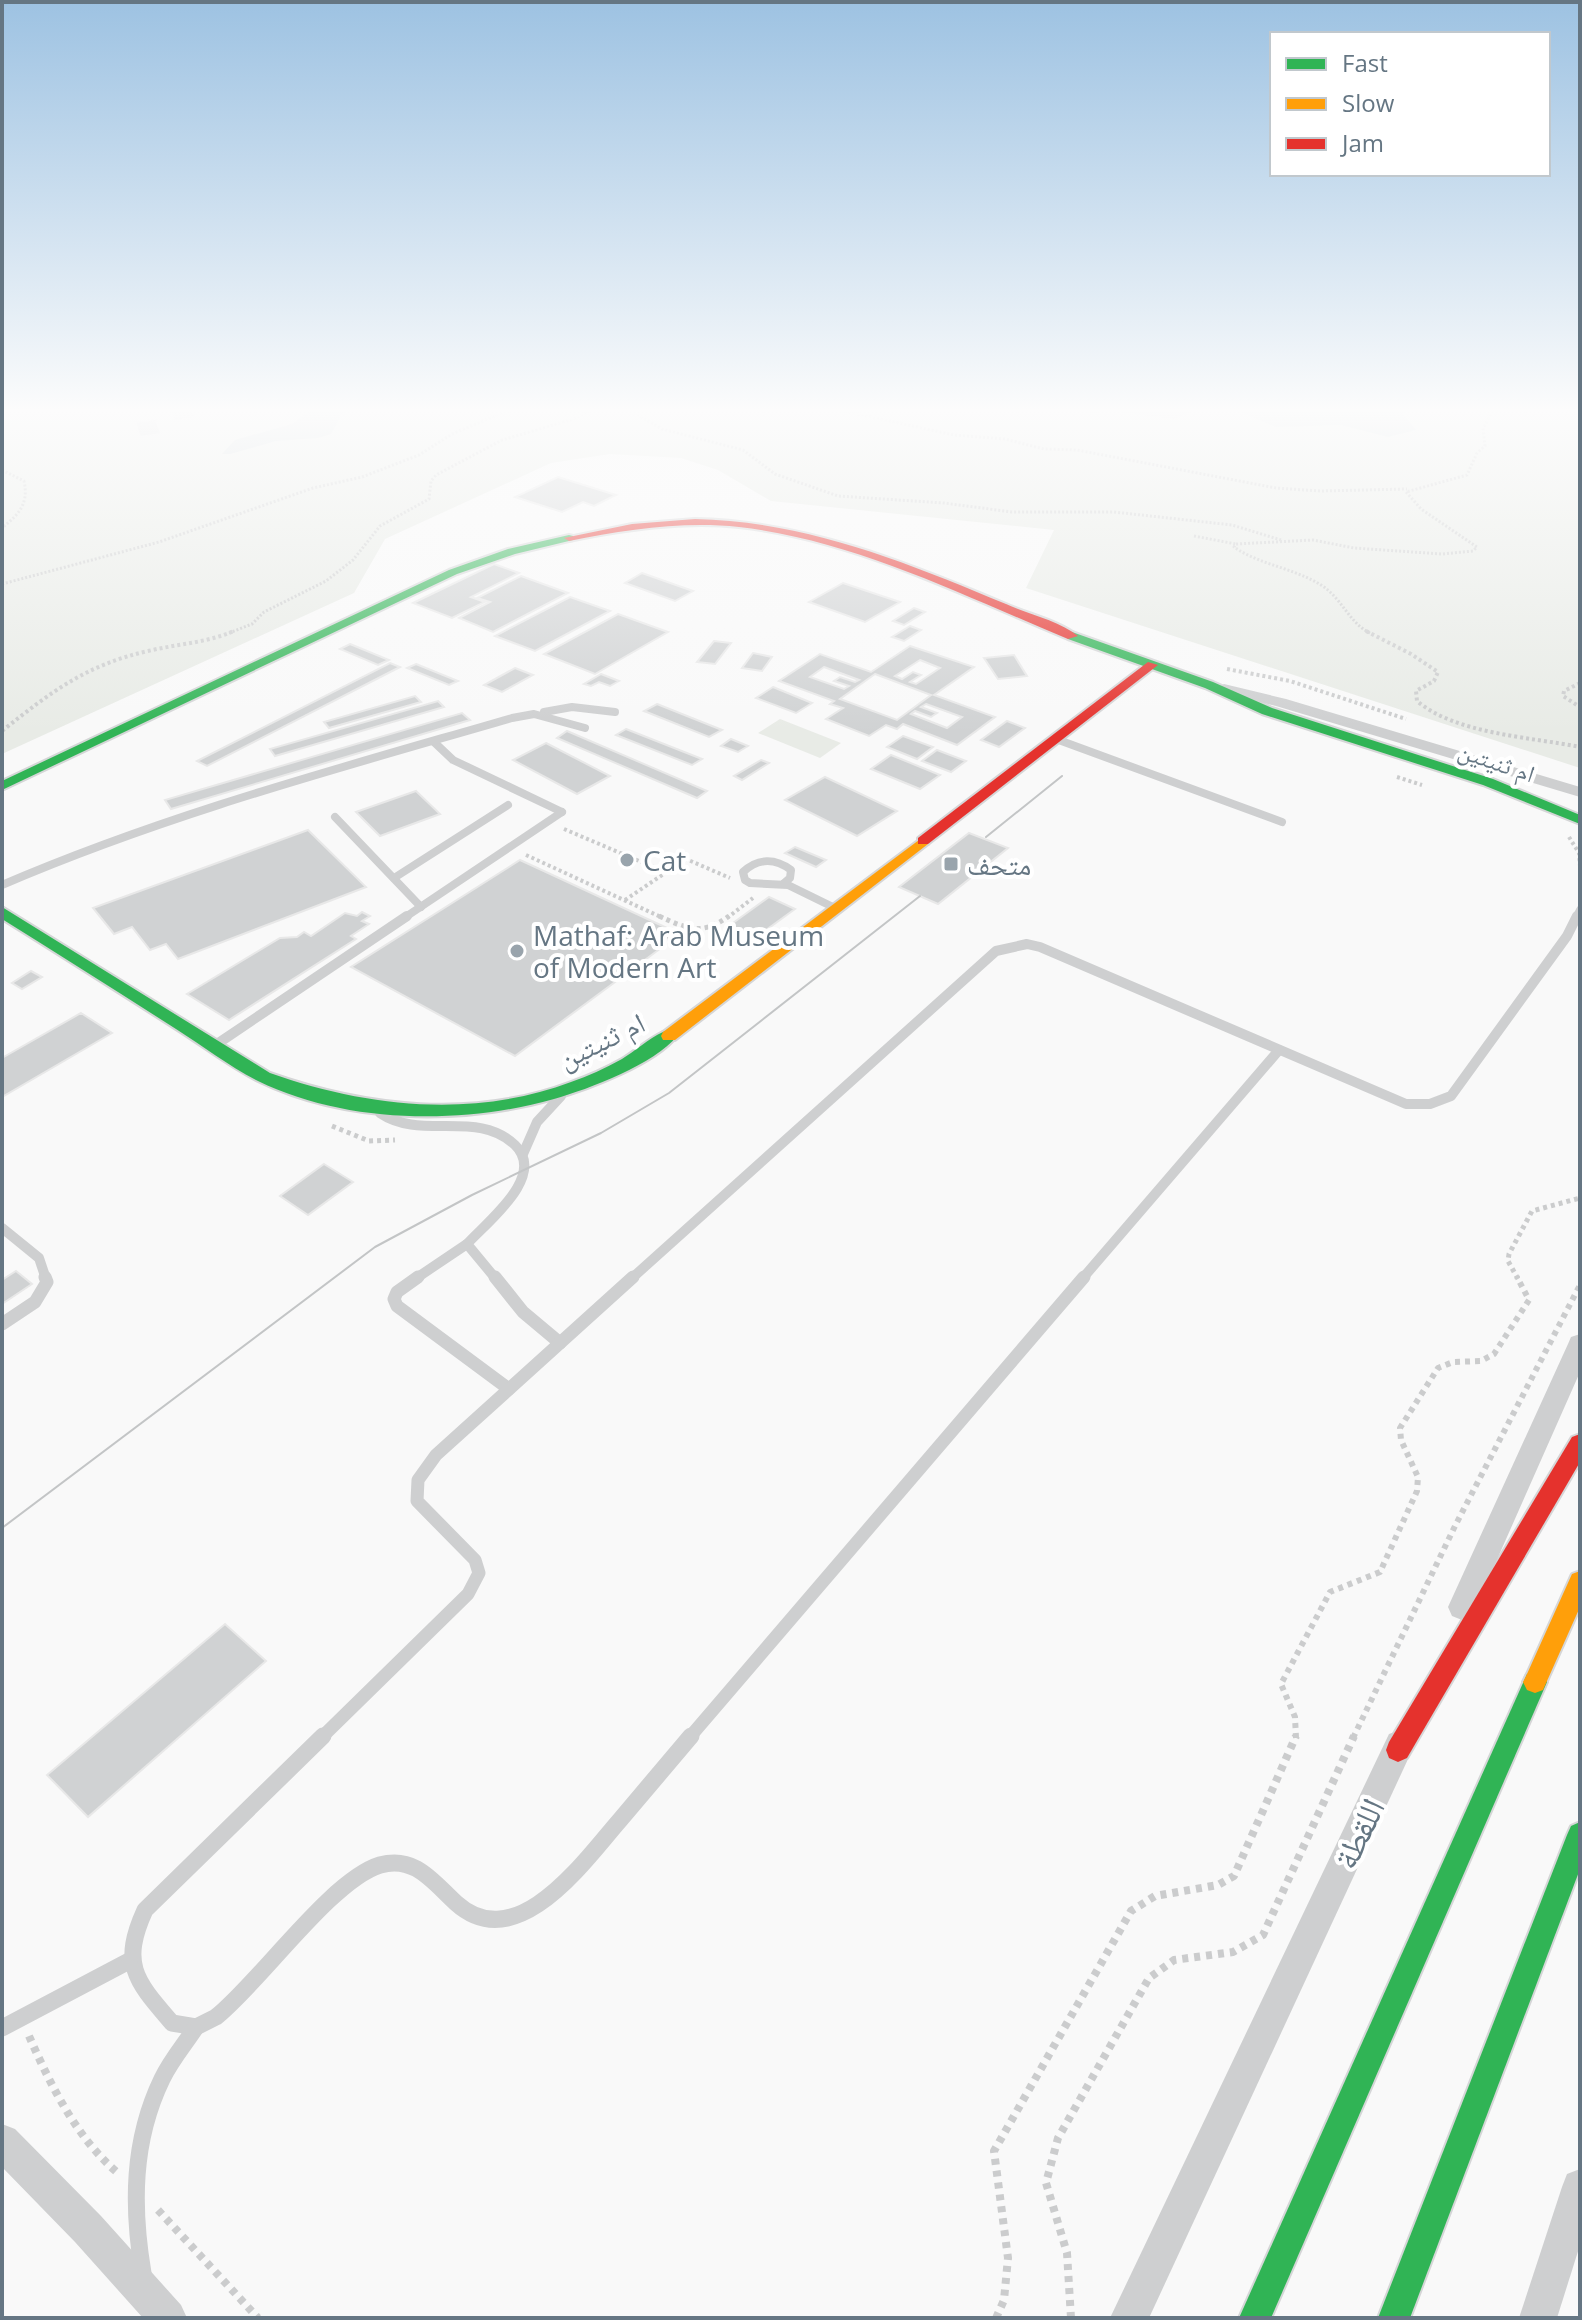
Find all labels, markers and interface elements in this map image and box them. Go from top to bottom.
legend [1270,32,1550,176]
text: Fast [1342,46,1388,79]
text: Slow [1342,86,1395,119]
text: Jam [1340,126,1384,159]
street label: ام ثنيتين [1454,733,1540,790]
place label: Cat [643,841,686,879]
place label: متحف [967,845,1031,883]
marker: Cat [618,851,636,869]
marker: متحف [942,855,960,873]
place label: Mathaf: Arab Museum of Modern Art [533,916,824,986]
marker: Mathaf: Arab Museum of Modern Art [508,942,526,960]
street label: ام ثنيتين [551,1003,651,1078]
street label: اللقطة [1321,1790,1395,1876]

